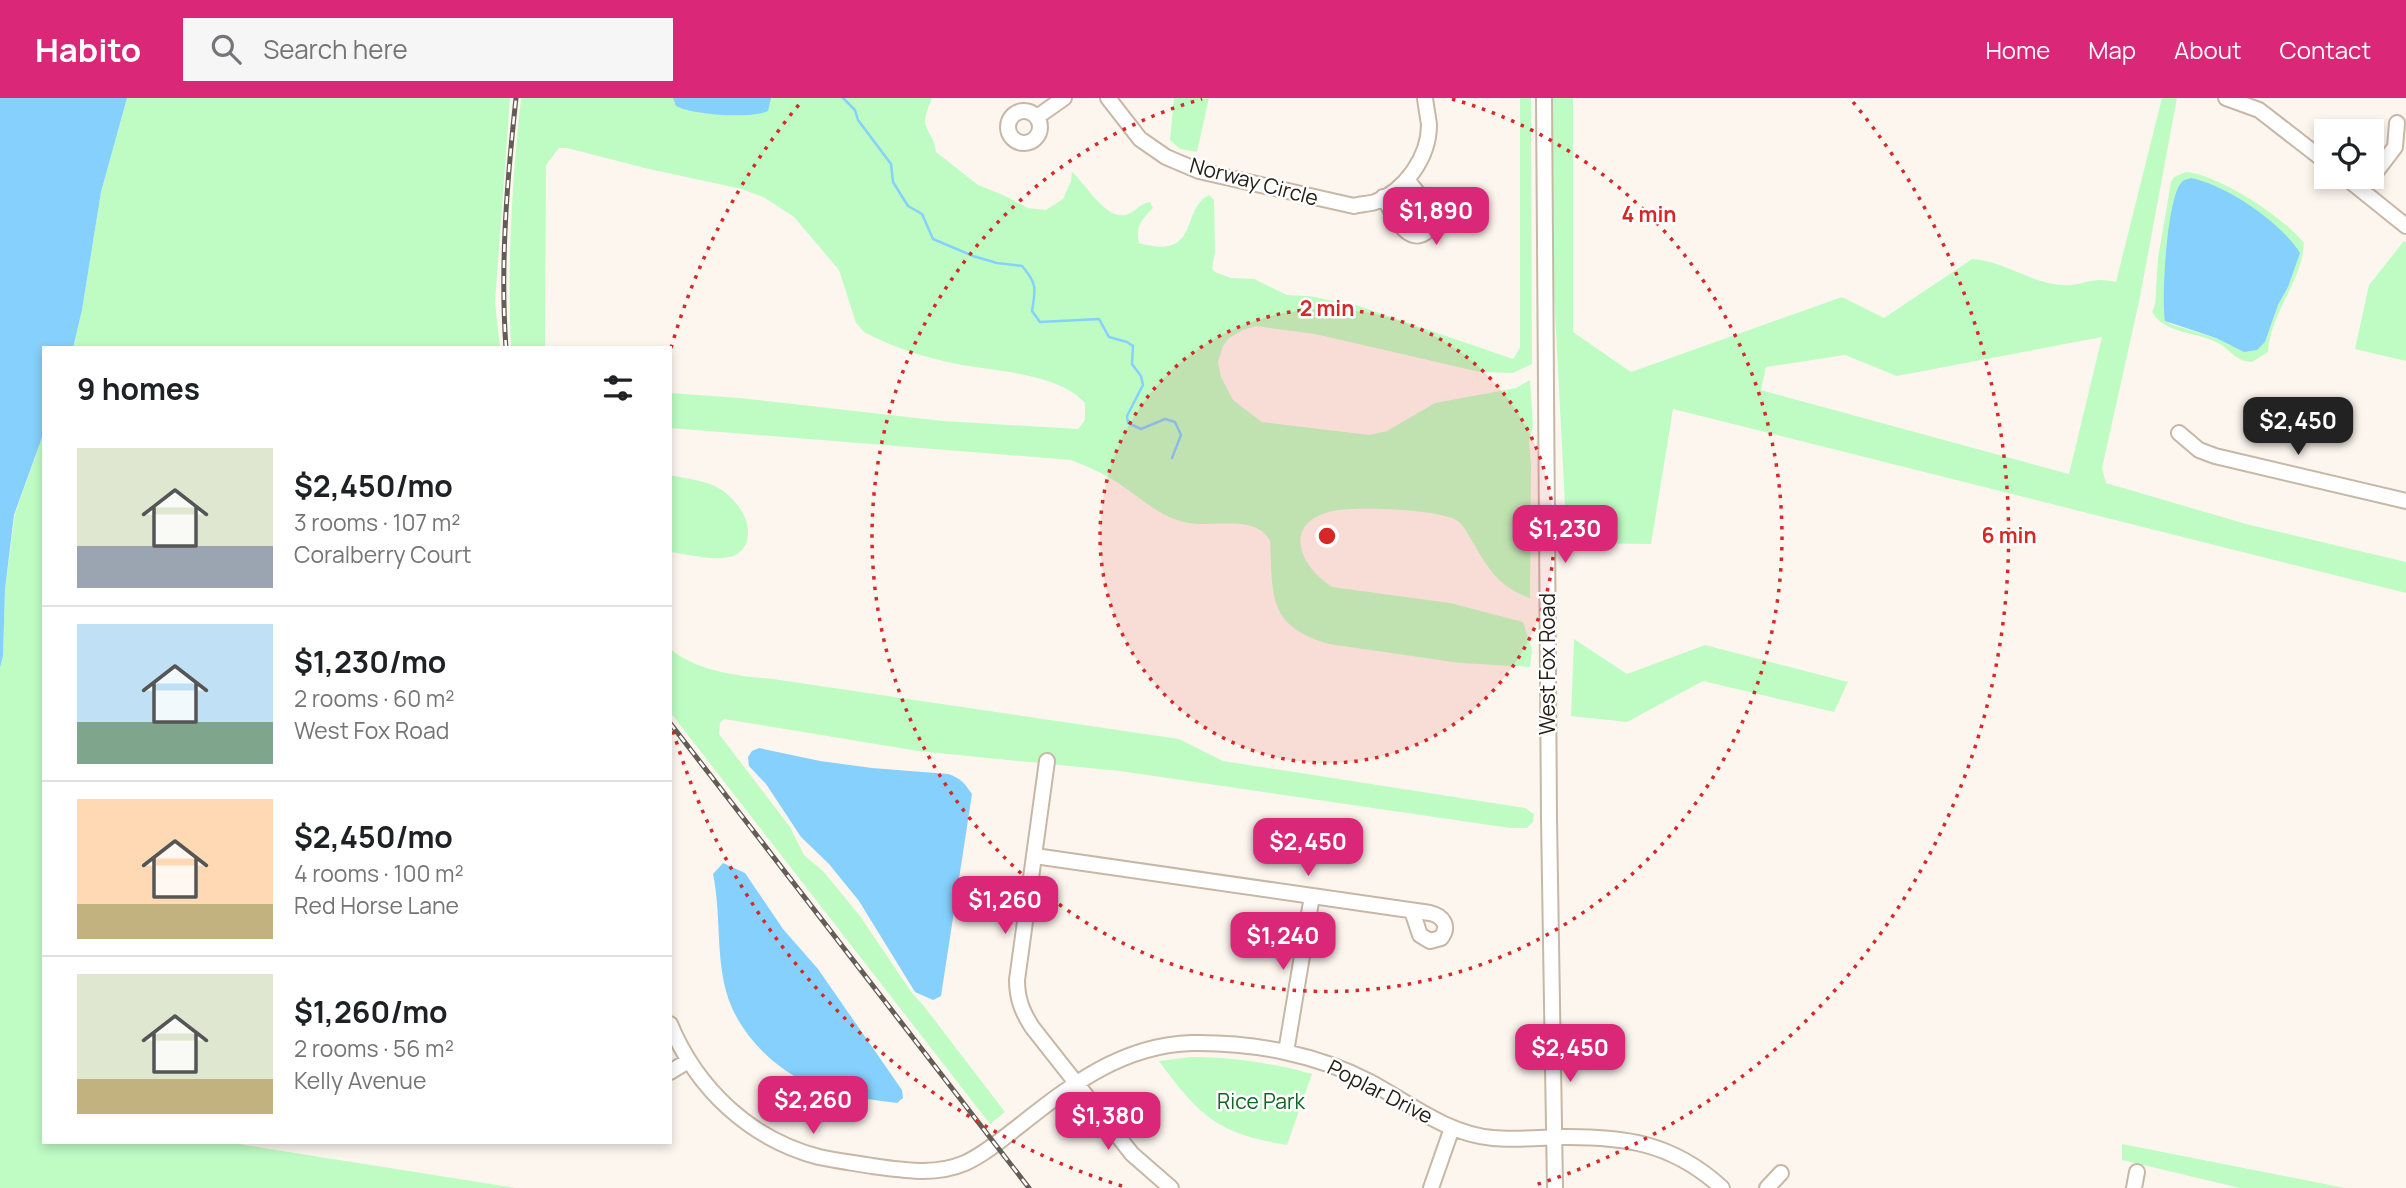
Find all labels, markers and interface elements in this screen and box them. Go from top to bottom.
search box [183,18,673,81]
text: Habito [35,27,141,72]
icon: search [207,30,245,68]
text: Search here [263,31,408,67]
text: Home [1985,33,2050,66]
text: Map [2088,33,2136,66]
text: About [2174,33,2242,66]
text: Contact [2280,33,2371,66]
map controls [2314,119,2384,189]
button: locate [2314,119,2384,189]
street label: Norway Circle [1187,150,1322,212]
pin: $1,890 [1379,188,1493,247]
text: $1,890 [1399,194,1473,226]
text: 4 min [1622,200,1676,228]
text: 2 min [1300,294,1354,322]
text: 9 homes [77,368,200,409]
icon: filters [599,369,637,407]
pin: $2,450 [2241,398,2355,457]
text: $2,450 [2259,404,2337,436]
text: $2,450/mo [294,465,453,506]
icon: home [133,476,217,560]
pin: $1,230 [1508,505,1622,565]
text: 3 rooms · 107 m² [294,506,460,538]
text: $1,230 [1529,512,1601,544]
text: 6 min [1981,521,2037,549]
centre of rings [1315,524,1339,548]
text: Coralberry Court [294,538,472,570]
street label: West Fox Road [1533,593,1561,735]
text: $1,230/mo [294,641,446,682]
icon: home [133,652,217,736]
text: 2 rooms · 60 m² [294,682,455,714]
text: West Fox Road [294,714,449,746]
text: $2,450/mo [294,816,453,857]
pin: $2,450 [1251,818,1365,878]
text: $2,450 [1269,825,1347,857]
icon: home [133,827,217,911]
text: 4 rooms · 100 m² [294,857,464,889]
pin: $1,260 [948,876,1062,936]
text: $1,260 [968,883,1042,915]
text: Red Horse Lane [294,889,459,921]
pin: $1,240 [1226,912,1340,972]
text: $1,240 [1247,919,1319,951]
text: $1,260/mo [294,991,448,1032]
icon: home [133,1002,217,1086]
pin: $2,450 [1513,1024,1627,1084]
text: $2,450 [1531,1031,1609,1063]
text: 2 rooms · 56 m² [294,1032,454,1064]
street label: Poplar Drive [1323,1053,1438,1130]
text: Kelly Avenue [294,1064,426,1096]
pin: $2,260 [756,1076,870,1136]
text: $2,260 [774,1083,852,1115]
park label: Rice Park [1217,1087,1305,1115]
pin: $1,380 [1051,1093,1165,1152]
text: $1,380 [1071,1099,1145,1131]

